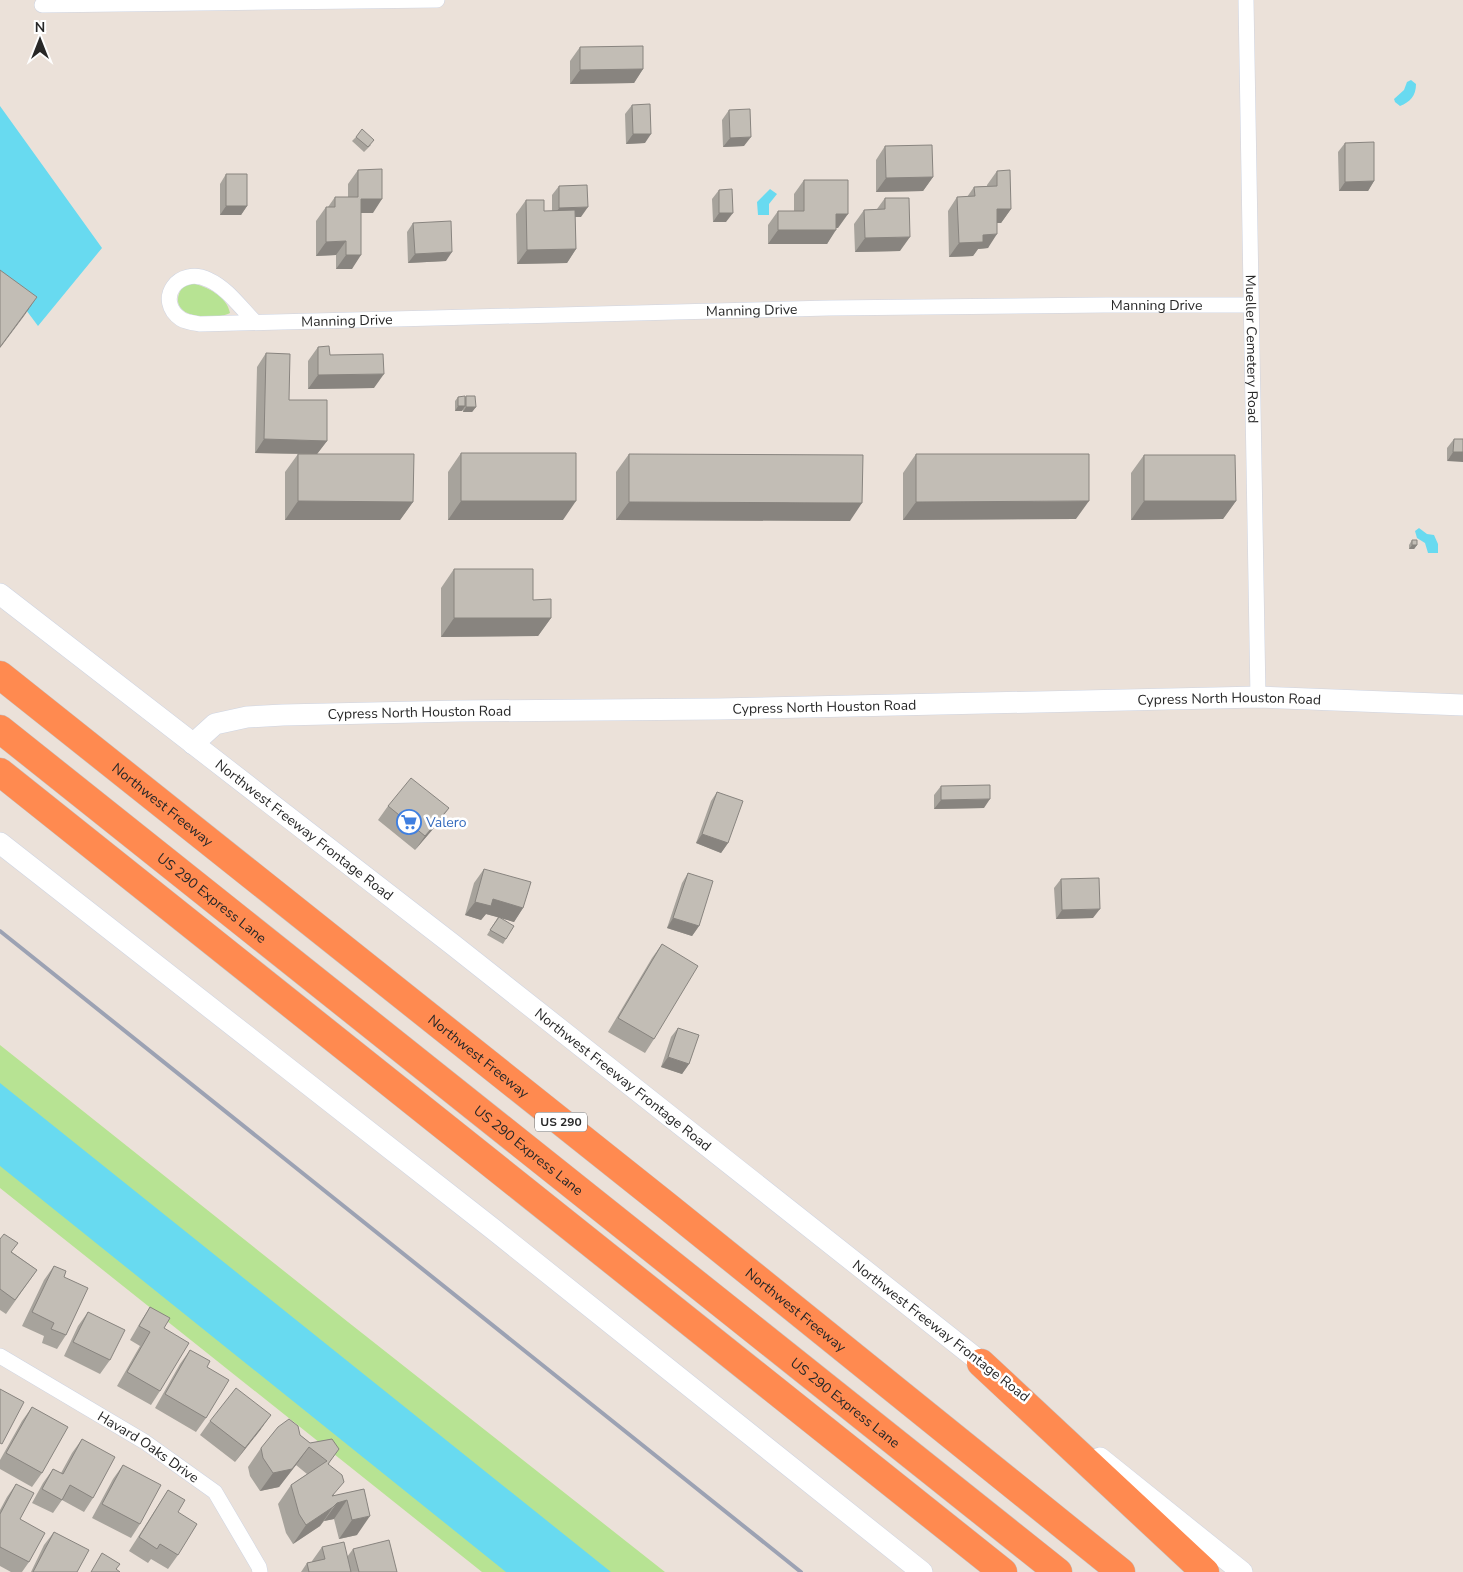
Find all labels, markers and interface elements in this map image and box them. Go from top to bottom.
north arrow [15,15,65,65]
text: N [35,18,45,37]
street label: Mueller Cemetery Road [1241,274,1263,423]
street label: Manning Drive [1111,296,1202,315]
street label: Manning Drive [706,299,798,321]
street label: Manning Drive [301,310,393,331]
street label: Cypress North Houston Road [1137,687,1321,709]
street label: Cypress North Houston Road [732,695,916,718]
street label: Cypress North Houston Road [327,701,511,723]
street label: Northwest Freeway Frontage Road [212,755,397,905]
street label: Northwest Freeway [108,758,218,851]
supermarket icon: Valero [396,809,422,835]
place label: Valero [425,813,467,832]
street label: US 290 Express Lane [153,848,271,947]
street label: Northwest Freeway Frontage Road [531,1004,716,1155]
street label: Northwest Freeway [424,1010,534,1103]
street label: US 290 Express Lane [470,1101,587,1200]
road number: US 290 [535,1112,587,1132]
street label: Northwest Freeway Frontage Road [848,1256,1034,1406]
street label: Northwest Freeway [742,1263,851,1357]
street label: US 290 Express Lane [787,1353,904,1452]
street label: Havard Oaks Drive [94,1407,203,1487]

